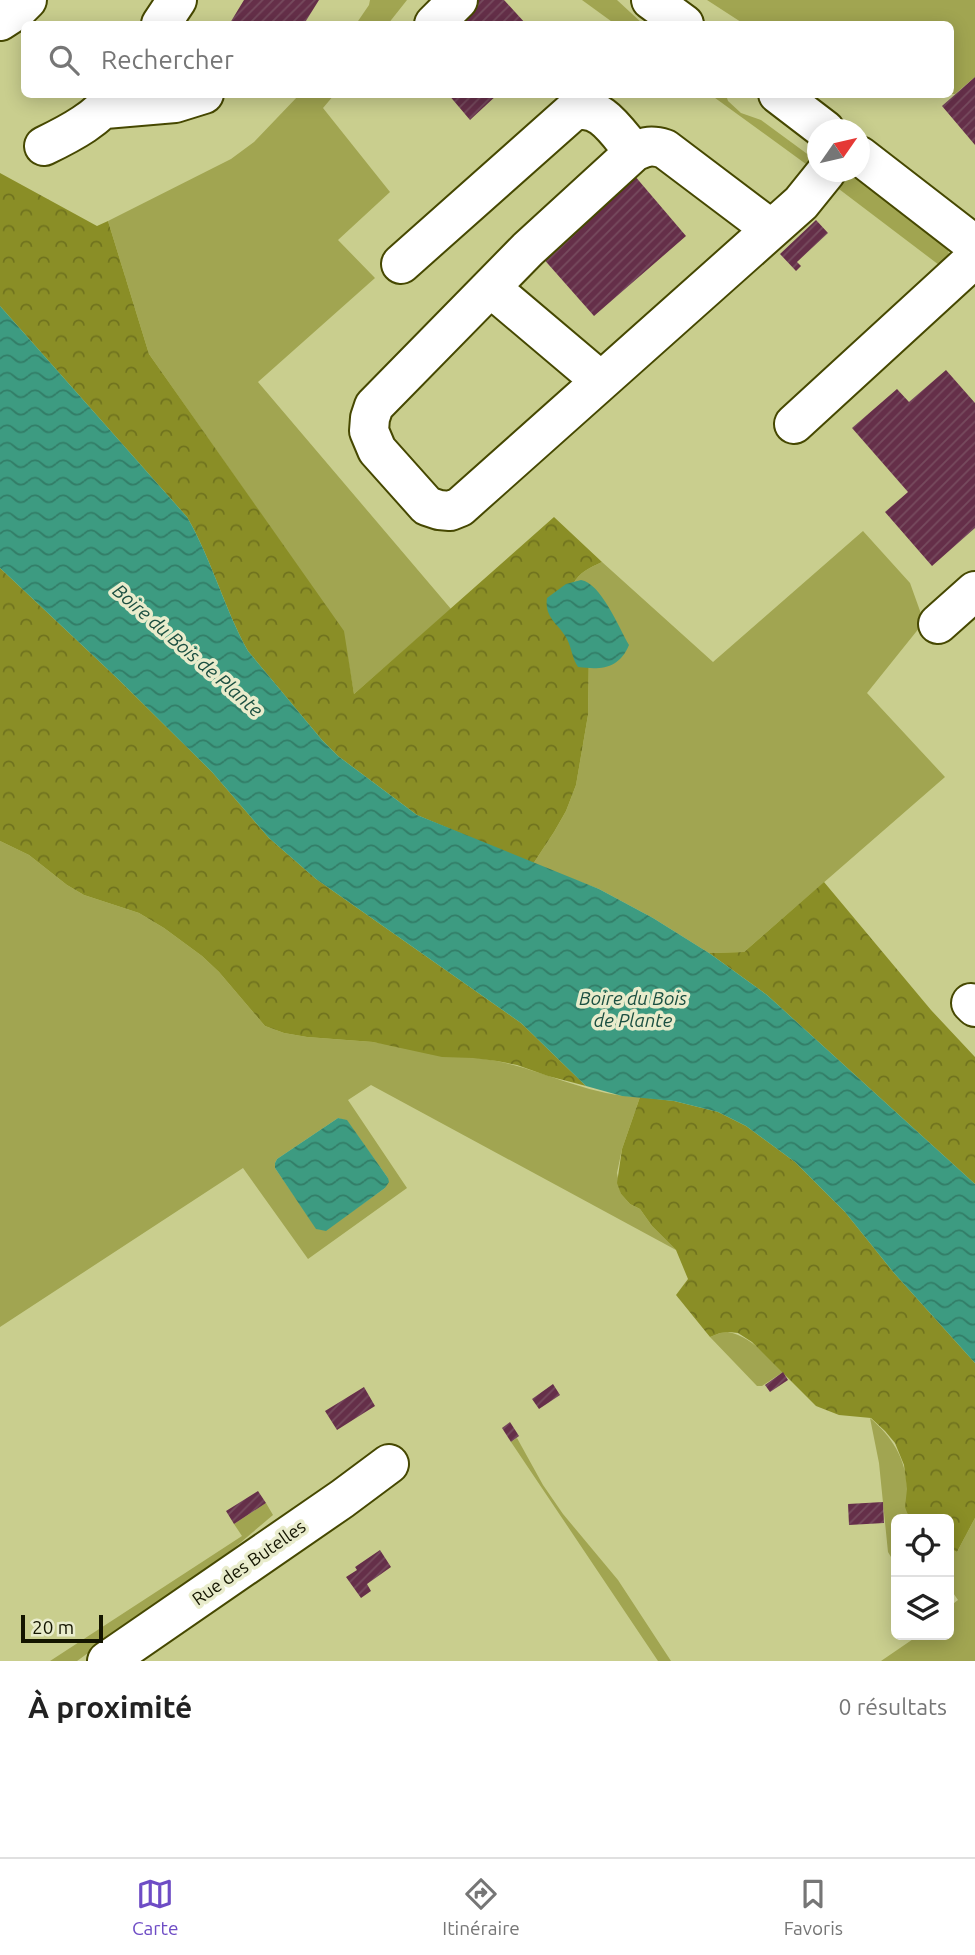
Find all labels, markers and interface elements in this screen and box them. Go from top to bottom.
search box [21,21,954,98]
icon: search [45,41,83,79]
text: Rechercher [101,45,234,74]
north arrow [807,119,870,182]
water label: Boire du Bois de Plante [109,579,268,721]
water label: Boire du Bois de Plante [579,987,687,1031]
map controls [891,1514,954,1640]
button: locate [891,1514,954,1577]
street label: Rue des Butelles [188,1516,309,1609]
button: layers [891,1577,954,1640]
scale bar [21,1612,103,1644]
text: 20 m [32,1616,74,1638]
text: À proximité [28,1690,192,1724]
text: 0 résultats [838,1694,947,1719]
tab: Carte [132,1875,178,1939]
tab: Itinéraire [442,1875,520,1939]
tab: Favoris [784,1875,843,1939]

